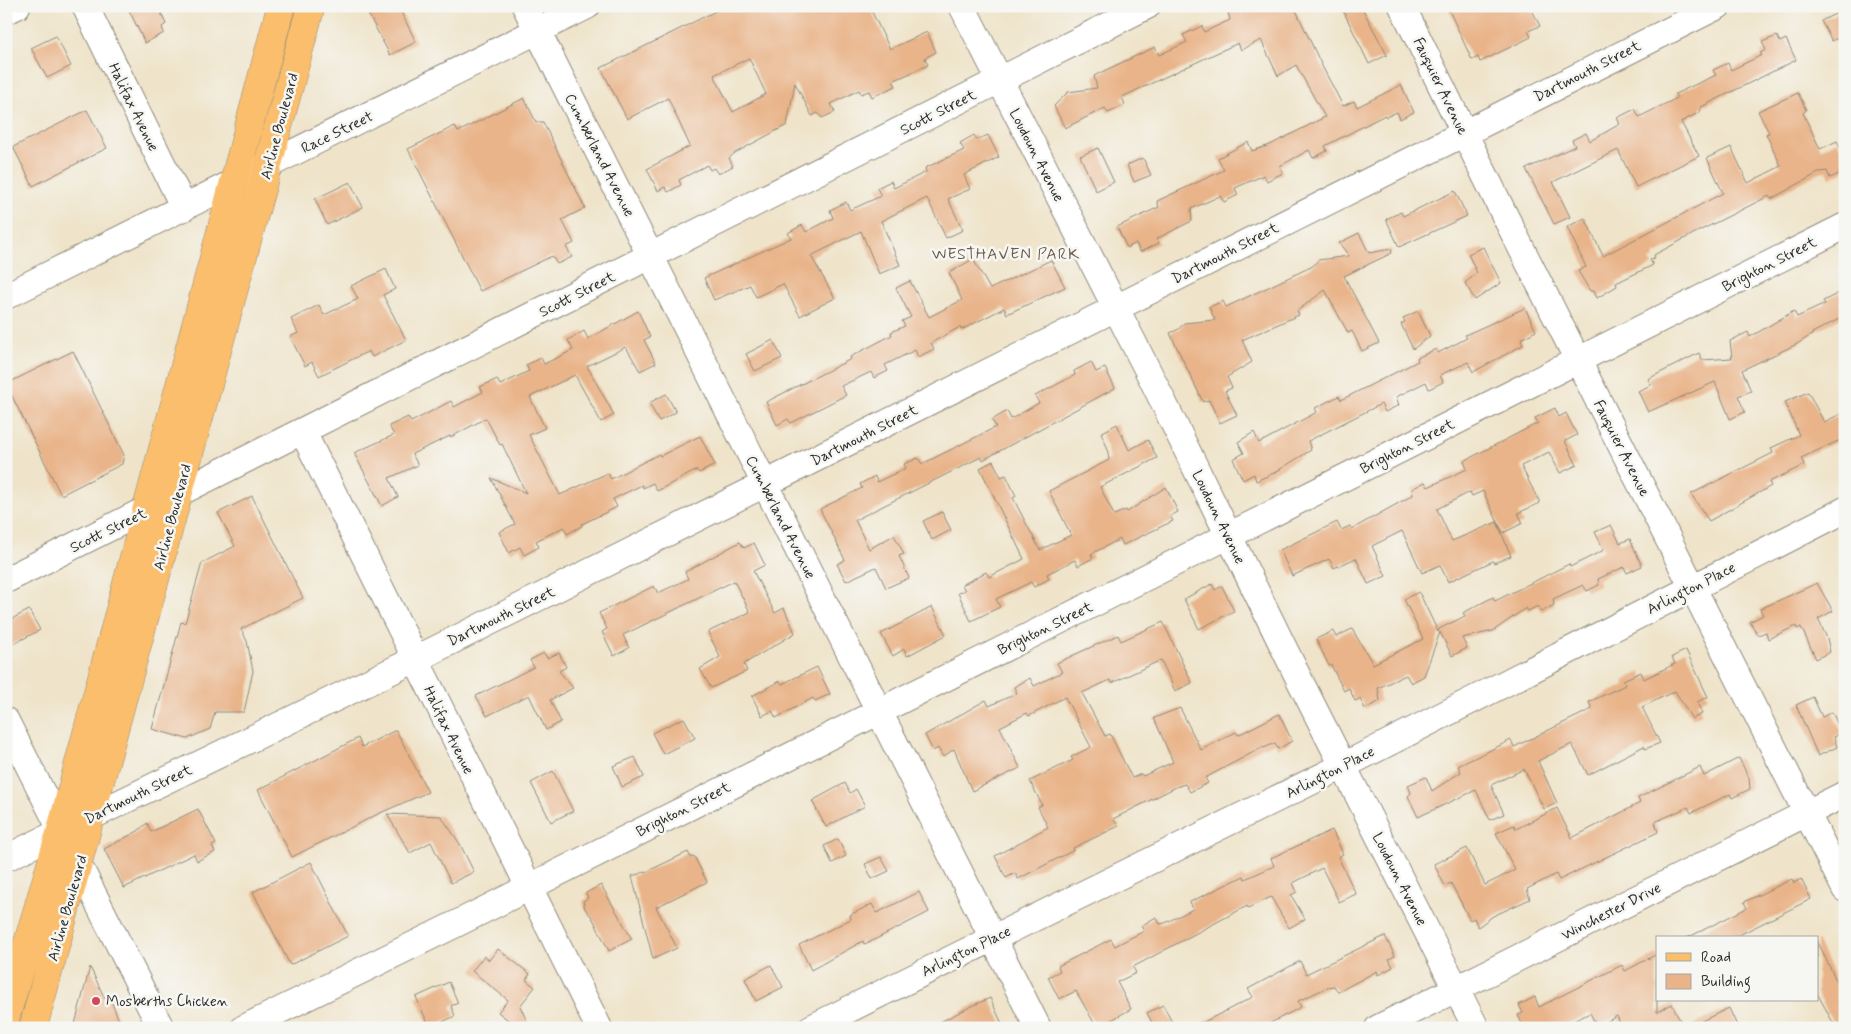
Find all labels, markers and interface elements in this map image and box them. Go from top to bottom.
street label: Fauquier Avenue [1408,34,1472,139]
street label: Dartmouth Street [1531,36,1644,107]
street label: Halifax Avenue [103,60,163,155]
street label: Airline Boulevard [256,71,304,182]
street label: Scott Street [897,85,980,141]
street label: Cumberland Avenue [559,90,639,221]
street label: Loudoun Avenue [1004,105,1068,206]
street label: Race Street [298,107,377,159]
street label: Dartmouth Street [1169,218,1282,289]
street label: Brighton Street [1719,232,1821,298]
district label: WESTHAVEN PARK [932,244,1080,265]
street label: Scott Street [536,267,619,323]
street label: Fauquier Avenue [1588,397,1654,500]
street label: Dartmouth Street [808,400,921,471]
street label: Brighton Street [1357,414,1459,480]
street label: Cumberland Avenue [740,452,820,583]
street label: Airline Boulevard [149,462,197,573]
street label: Loudoun Avenue [1187,467,1250,568]
street label: Scott Street [67,504,150,558]
street label: Arlington Place [1644,558,1740,621]
street label: Dartmouth Street [444,582,559,652]
street label: Brighton Street [995,597,1097,661]
street label: Halifax Avenue [418,683,478,778]
street label: Arlington Place [1283,742,1379,805]
street label: Dartmouth Street [81,760,196,830]
street label: Brighton Street [633,777,735,843]
street label: Loudoun Avenue [1367,829,1431,930]
street label: Airline Boulevard [43,853,93,964]
street label: Winchester Drive [1558,878,1665,946]
street label: Arlington Place [918,922,1015,983]
legend [1656,936,1818,1002]
text: Road [1701,948,1731,968]
text: Building [1701,972,1751,993]
place label: Mosberths Chicken [106,992,229,1012]
marker: Mosberths Chicken [90,995,102,1007]

